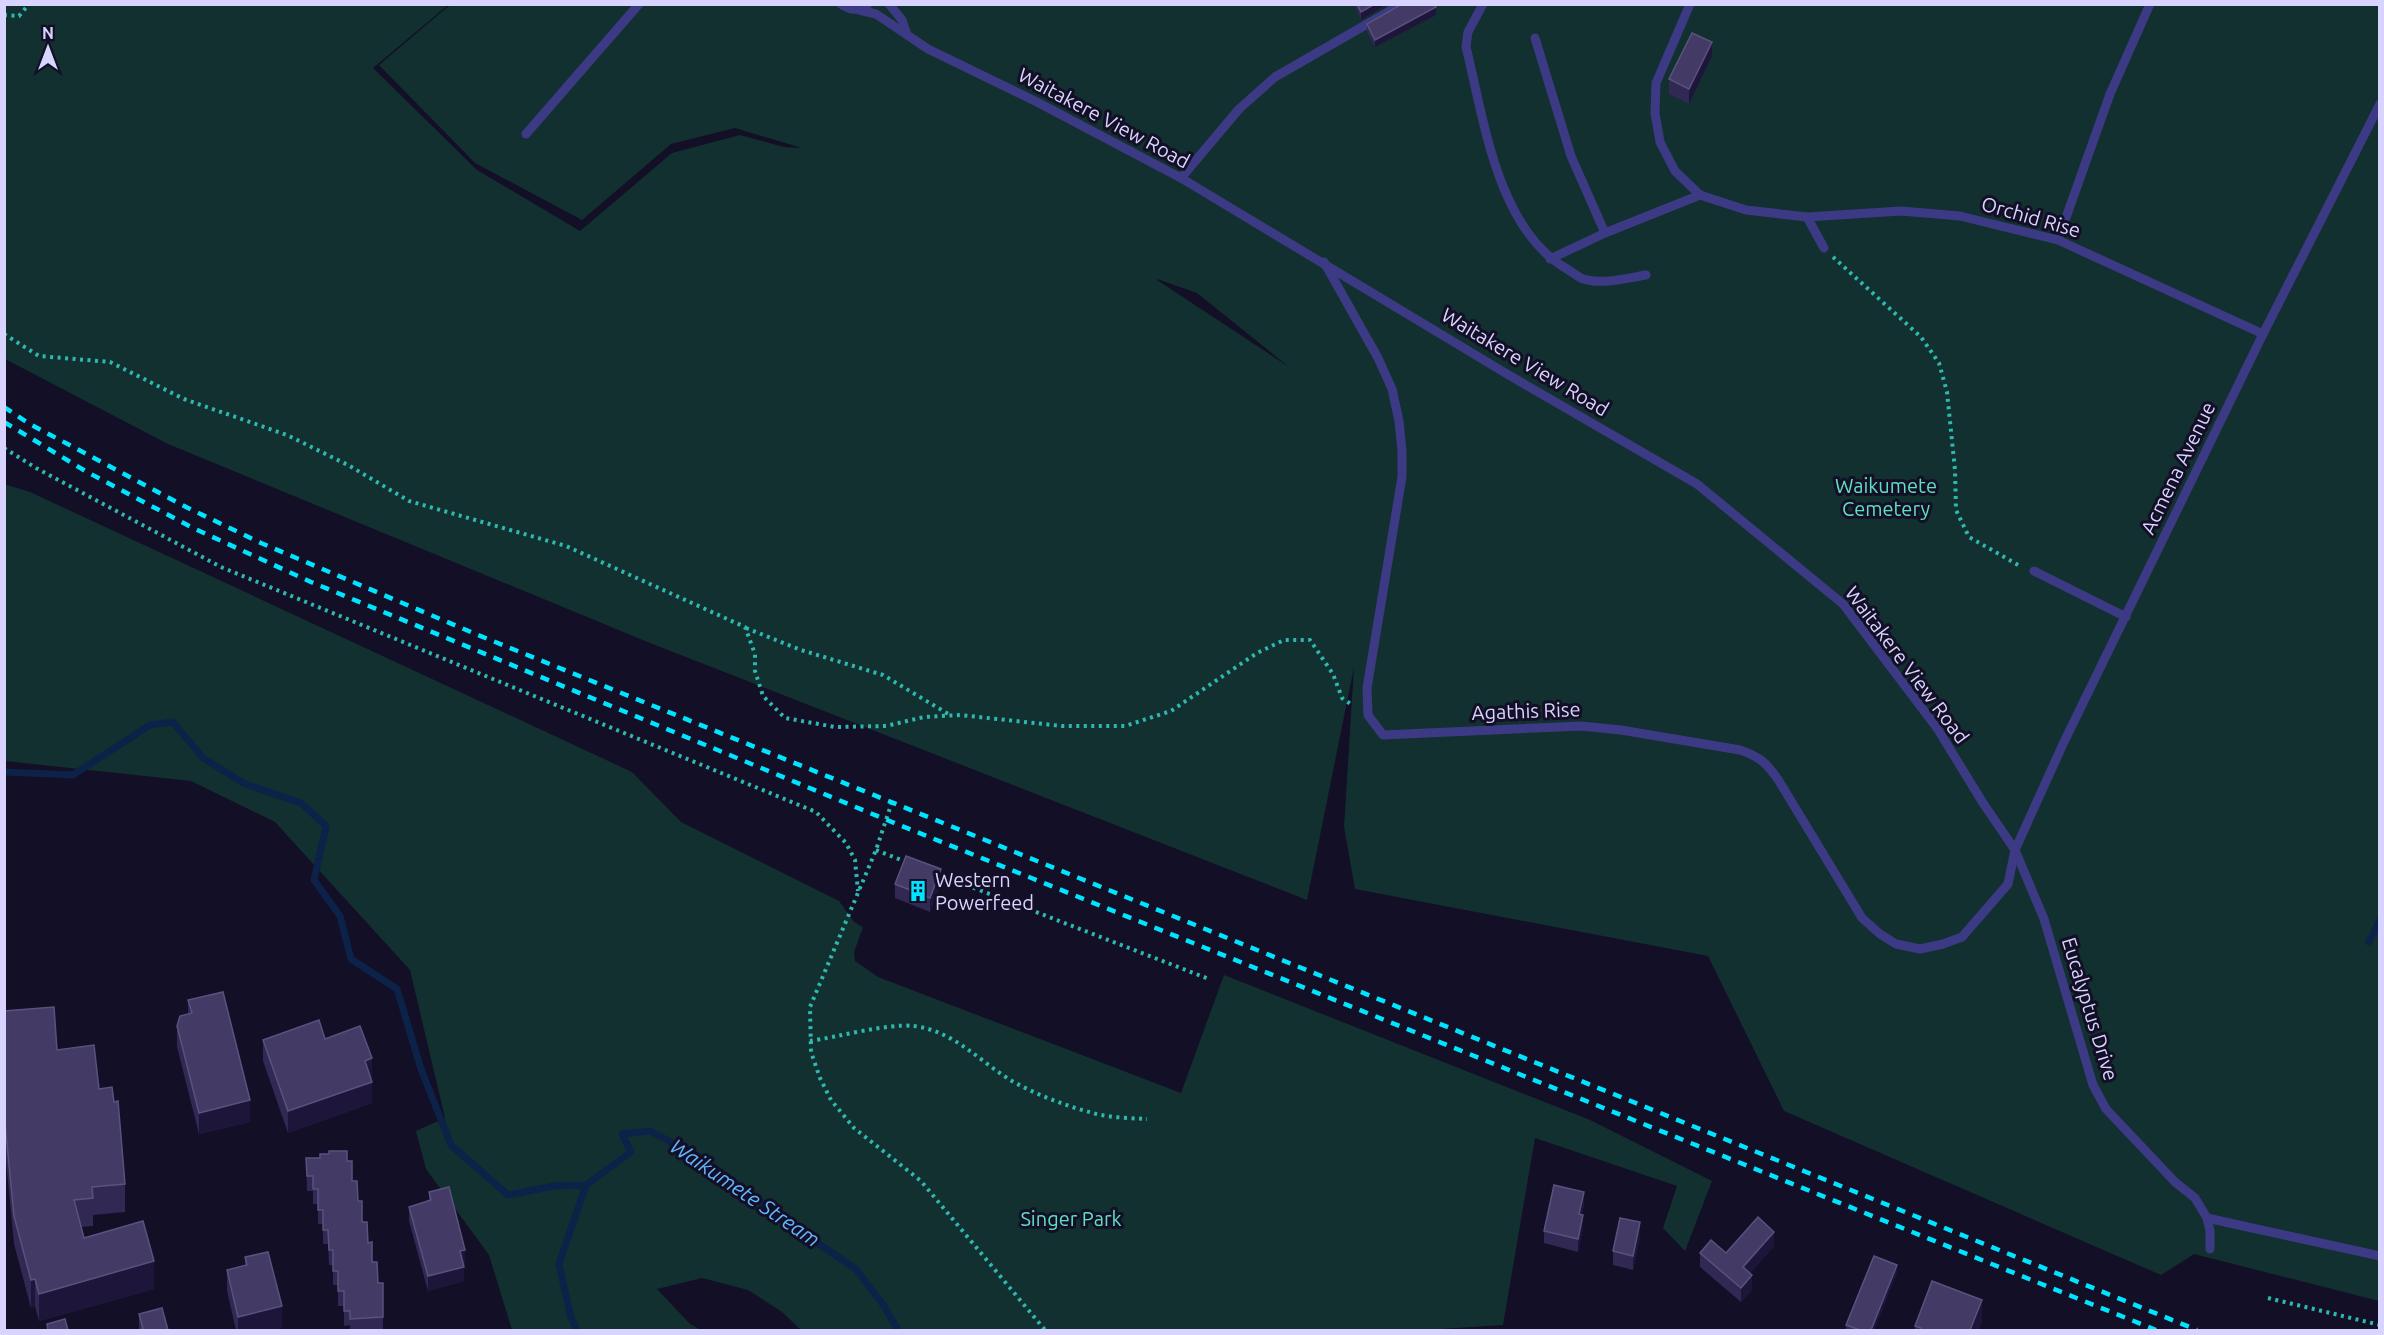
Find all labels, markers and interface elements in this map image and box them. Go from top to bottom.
north arrow [18,18,78,78]
text: N [42,24,54,42]
street label: Waitakere View Road [1015,63,1194,172]
street label: Orchid Rise [1979,191,2083,242]
street label: Waitakere View Road [1438,303,1613,421]
street label: Acmena Avenue [2136,398,2220,538]
park label: Waikumete Cemetery [1835,474,1937,520]
street label: Waitakere View Road [1841,582,1974,748]
street label: Agathis Rise [1471,697,1581,724]
place label: Western Powerfeed [935,868,1034,914]
building icon: Western Powerfeed [906,879,930,903]
street label: Eucalyptus Drive [2058,935,2123,1083]
water label: Waikumete Stream [666,1133,825,1251]
park label: Singer Park [1020,1207,1122,1230]

